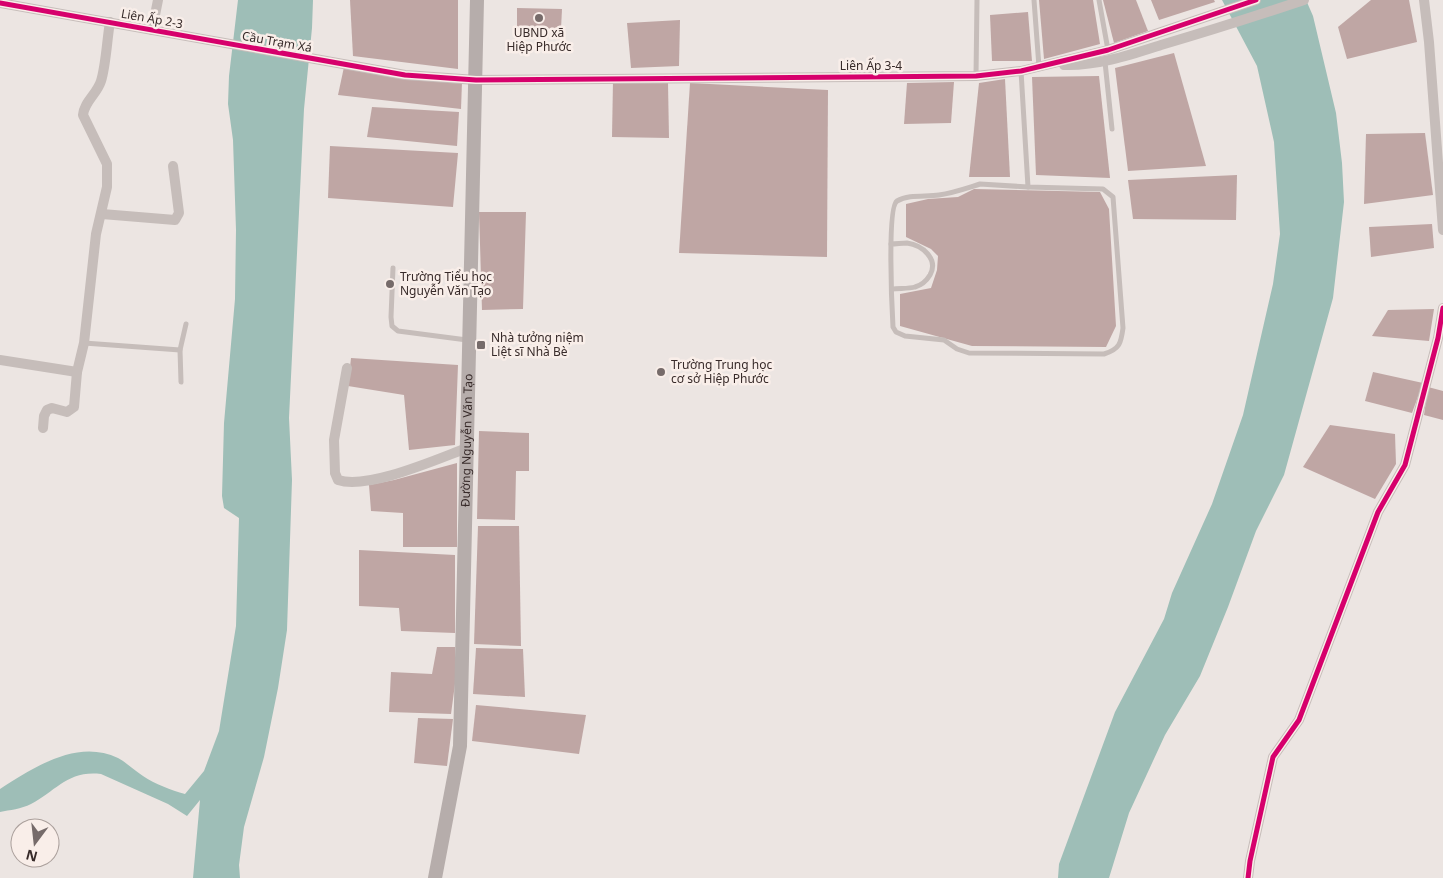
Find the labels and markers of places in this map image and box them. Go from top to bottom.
marker: UBND xã Hiệp Phước [533,12,545,24]
place label: UBND xã Hiệp Phước [506,24,572,55]
place label: Trường Tiểu học Nguyễn Văn Tạo [400,268,492,299]
marker: Trường Tiểu học Nguyễn Văn Tạo [384,278,396,290]
place label: Nhà tưởng niệm Liệt sĩ Nhà Bè [491,329,584,360]
marker: Nhà tưởng niệm Liệt sĩ Nhà Bè [475,339,487,351]
place label: Trường Trung học cơ sở Hiệp Phước [671,356,772,387]
marker: Trường Trung học cơ sở Hiệp Phước [655,366,667,378]

